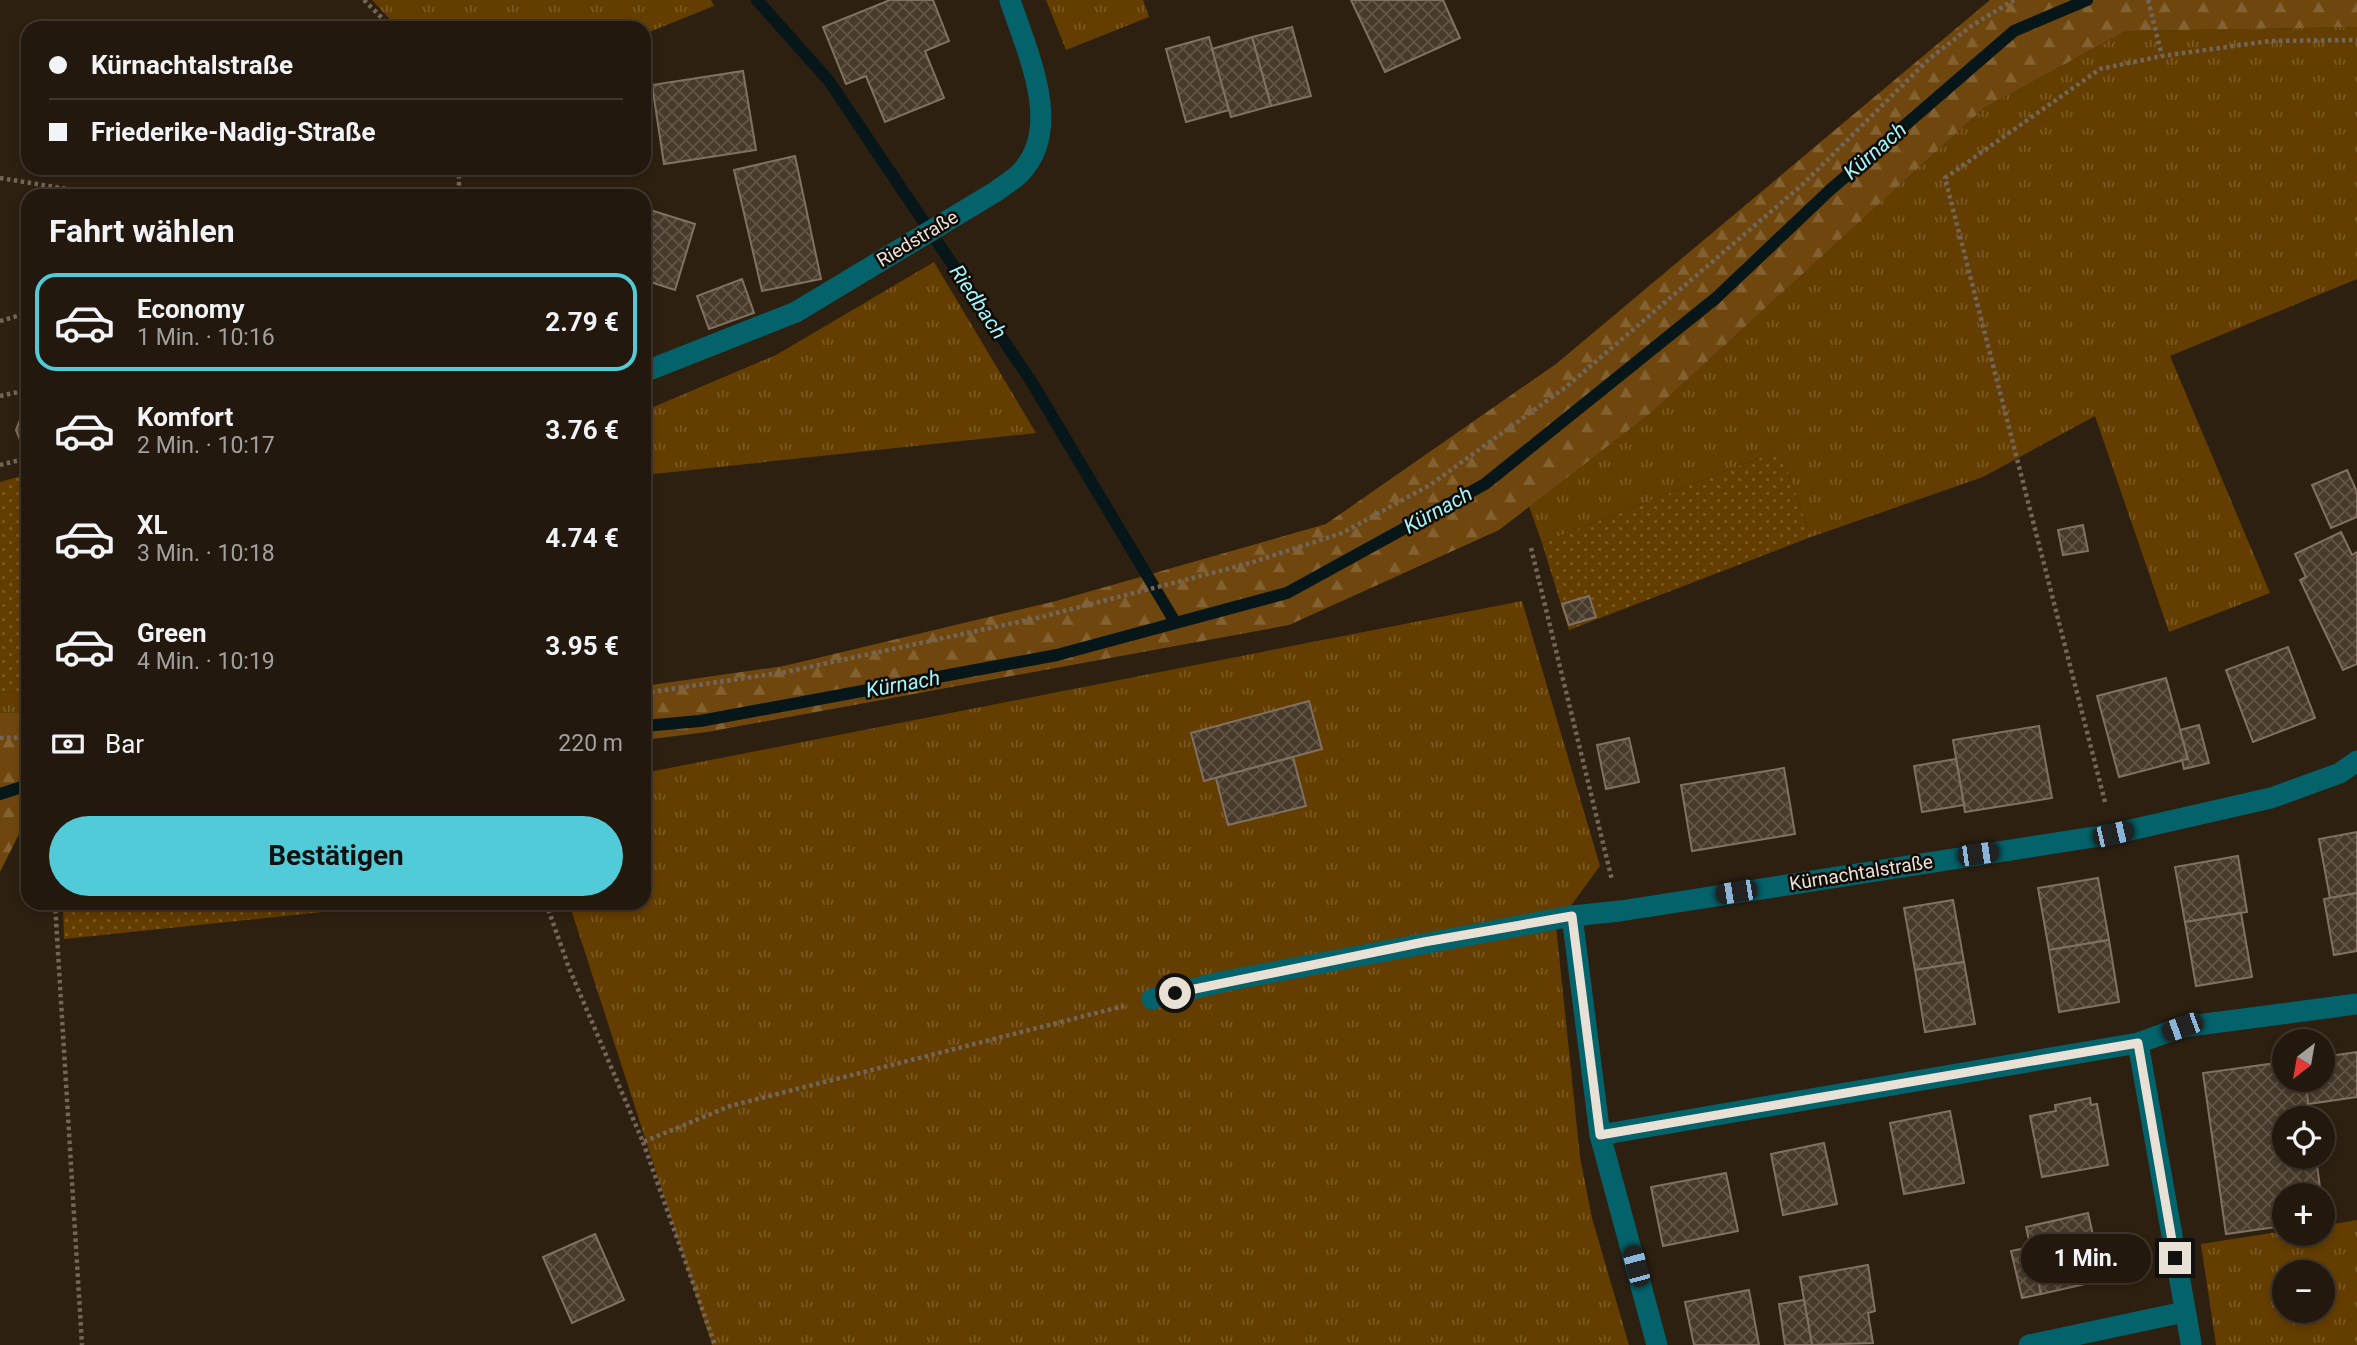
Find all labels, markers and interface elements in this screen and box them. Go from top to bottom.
text: Kürnachtalstraße [91,50,293,80]
text: Friederike-Nadig-Straße [91,117,376,147]
water label: Kürnach [1839,117,1911,185]
street label: Riedstraße [872,205,962,272]
text: Fahrt wählen [49,212,235,250]
water label: Riedbach [945,260,1011,344]
icon: car [53,291,116,354]
text: Economy [137,294,244,324]
text: 2.79 € [545,307,619,337]
text: 1 Min. · 10:16 [137,324,275,351]
icon: car [53,399,116,462]
text: Komfort [137,402,233,432]
text: 3.76 € [545,415,619,445]
text: 2 Min. · 10:17 [137,432,275,459]
water label: Kürnach [1399,481,1477,539]
icon: car [53,507,116,570]
text: XL [137,510,168,540]
text: 4.74 € [545,523,619,553]
text: 3 Min. · 10:18 [137,540,275,567]
icon: car [53,615,116,678]
text: Green [137,618,207,648]
text: 3.95 € [545,631,619,661]
text: 4 Min. · 10:19 [137,648,275,675]
water label: Kürnach [864,666,942,702]
icon: cash [49,725,87,763]
text: Bar [105,729,144,759]
text: 220 m [558,730,623,757]
button: Bestätigen [49,816,623,896]
car [2091,819,2136,849]
car [1956,841,2001,867]
street label: Kürnachtalstraße [1788,850,1934,895]
car [1714,878,1759,906]
route start [1159,977,1191,1009]
car [2159,1010,2206,1044]
north arrow [2272,1029,2334,1092]
map controls [2272,1029,2335,1323]
button: locate [2272,1106,2335,1169]
button: + [2272,1183,2335,1246]
callout: 1 Min. [2021,1234,2150,1282]
route end [2159,1242,2191,1274]
car [1621,1243,1652,1289]
text: 1 Min. [2054,1245,2118,1272]
button: − [2272,1260,2335,1323]

